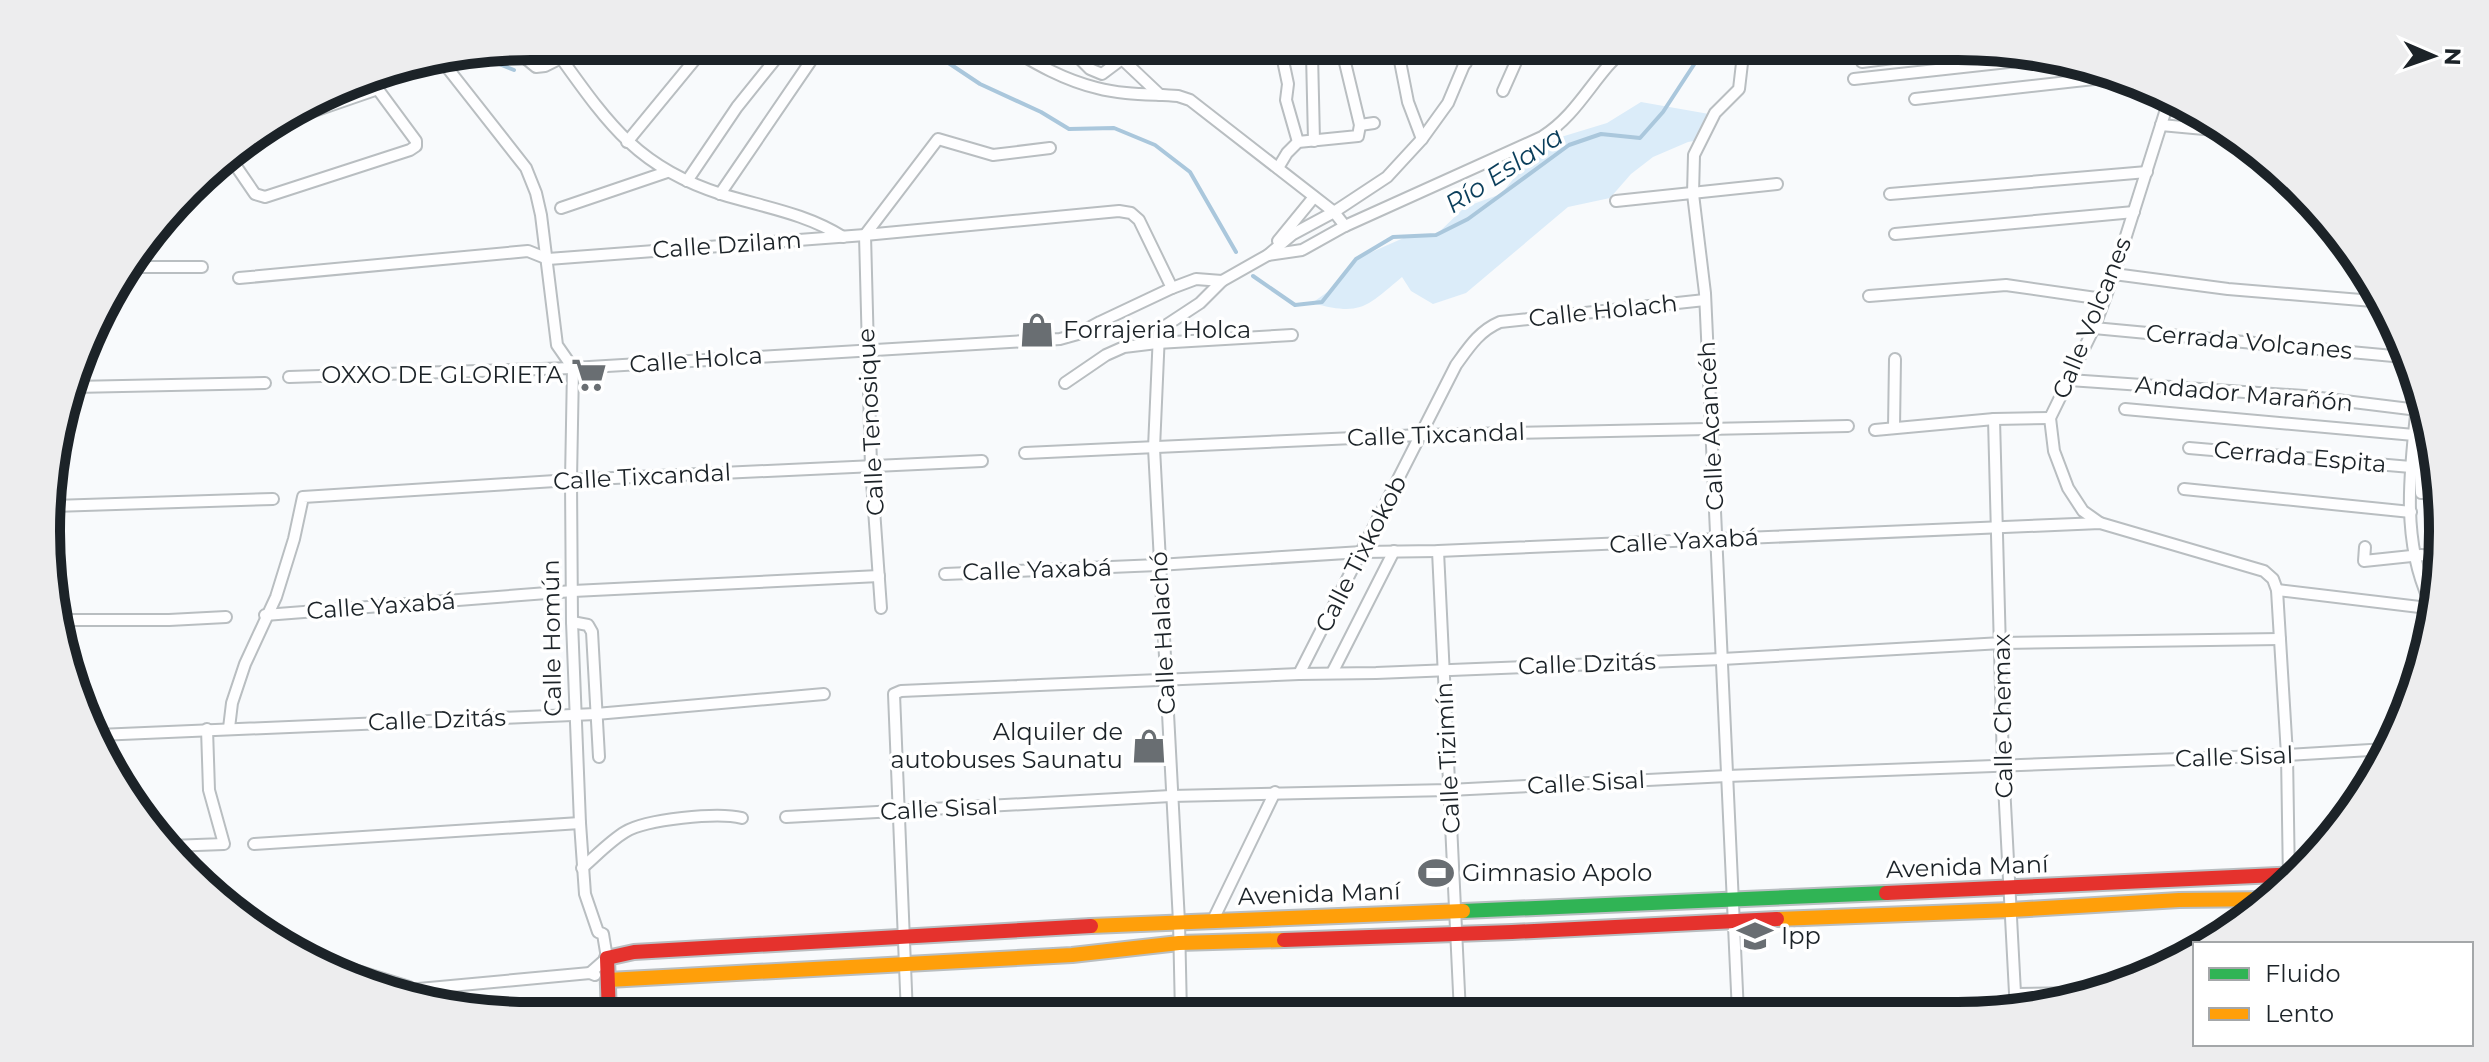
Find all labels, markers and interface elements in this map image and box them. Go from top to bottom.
north arrow [2393,16,2473,96]
text: N [2439,47,2466,66]
water label: Río Eslava [1439,120,1569,220]
street label: Calle Dzilam [651,225,802,264]
street label: Calle Volcanes [2046,233,2137,403]
street label: Calle Holach [1527,288,1679,333]
shop icon: Forrajeria Holca [1018,311,1056,349]
place label: Forrajeria Holca [1063,315,1251,344]
street label: Cerrada Volcanes [2145,318,2353,365]
street label: Calle Tenosique [851,327,890,517]
street label: Calle Holca [628,340,764,379]
street label: Calle Acancéh [1692,341,1729,512]
supermarket icon: OXXO DE GLORIETA [570,356,608,394]
place label: OXXO DE GLORIETA [321,360,564,389]
street label: Andador Marañón [2134,370,2354,417]
street label: Calle Tixcandal [1346,417,1525,452]
street label: Cerrada Espita [2212,434,2388,479]
street label: Calle Tixcandal [552,457,732,496]
street label: Calle Tixkokob [1309,471,1412,637]
street label: Calle Yaxabá [1609,522,1759,559]
street label: Calle Halachó [1144,551,1181,715]
street label: Calle Yaxabá [962,552,1112,587]
street label: Calle Homún [536,559,567,717]
street label: Calle Yaxabá [305,586,457,625]
street label: Calle Chemax [1987,633,2018,799]
street label: Calle Dzitás [1517,647,1657,680]
street label: Calle Tizimín [1429,681,1466,835]
street label: Calle Dzitás [367,703,507,736]
place label: Alquiler de autobuses Saunatu [890,717,1123,774]
shop icon: Alquiler de autobuses Saunatu [1130,727,1168,765]
street label: Calle Sisal [2174,740,2294,773]
street label: Calle Sisal [1526,765,1646,800]
street label: Calle Sisal [879,791,999,826]
street label: Avenida Maní [1885,849,2050,884]
sports icon: Gimnasio Apolo [1417,854,1455,892]
place label: Gimnasio Apolo [1462,858,1652,887]
street label: Avenida Maní [1237,876,1402,911]
school or university icon: Ipp [1736,917,1774,955]
place label: Ipp [1781,921,1821,950]
legend [2193,942,2473,1046]
text: Fluido [2265,959,2341,988]
text: Lento [2265,999,2334,1028]

